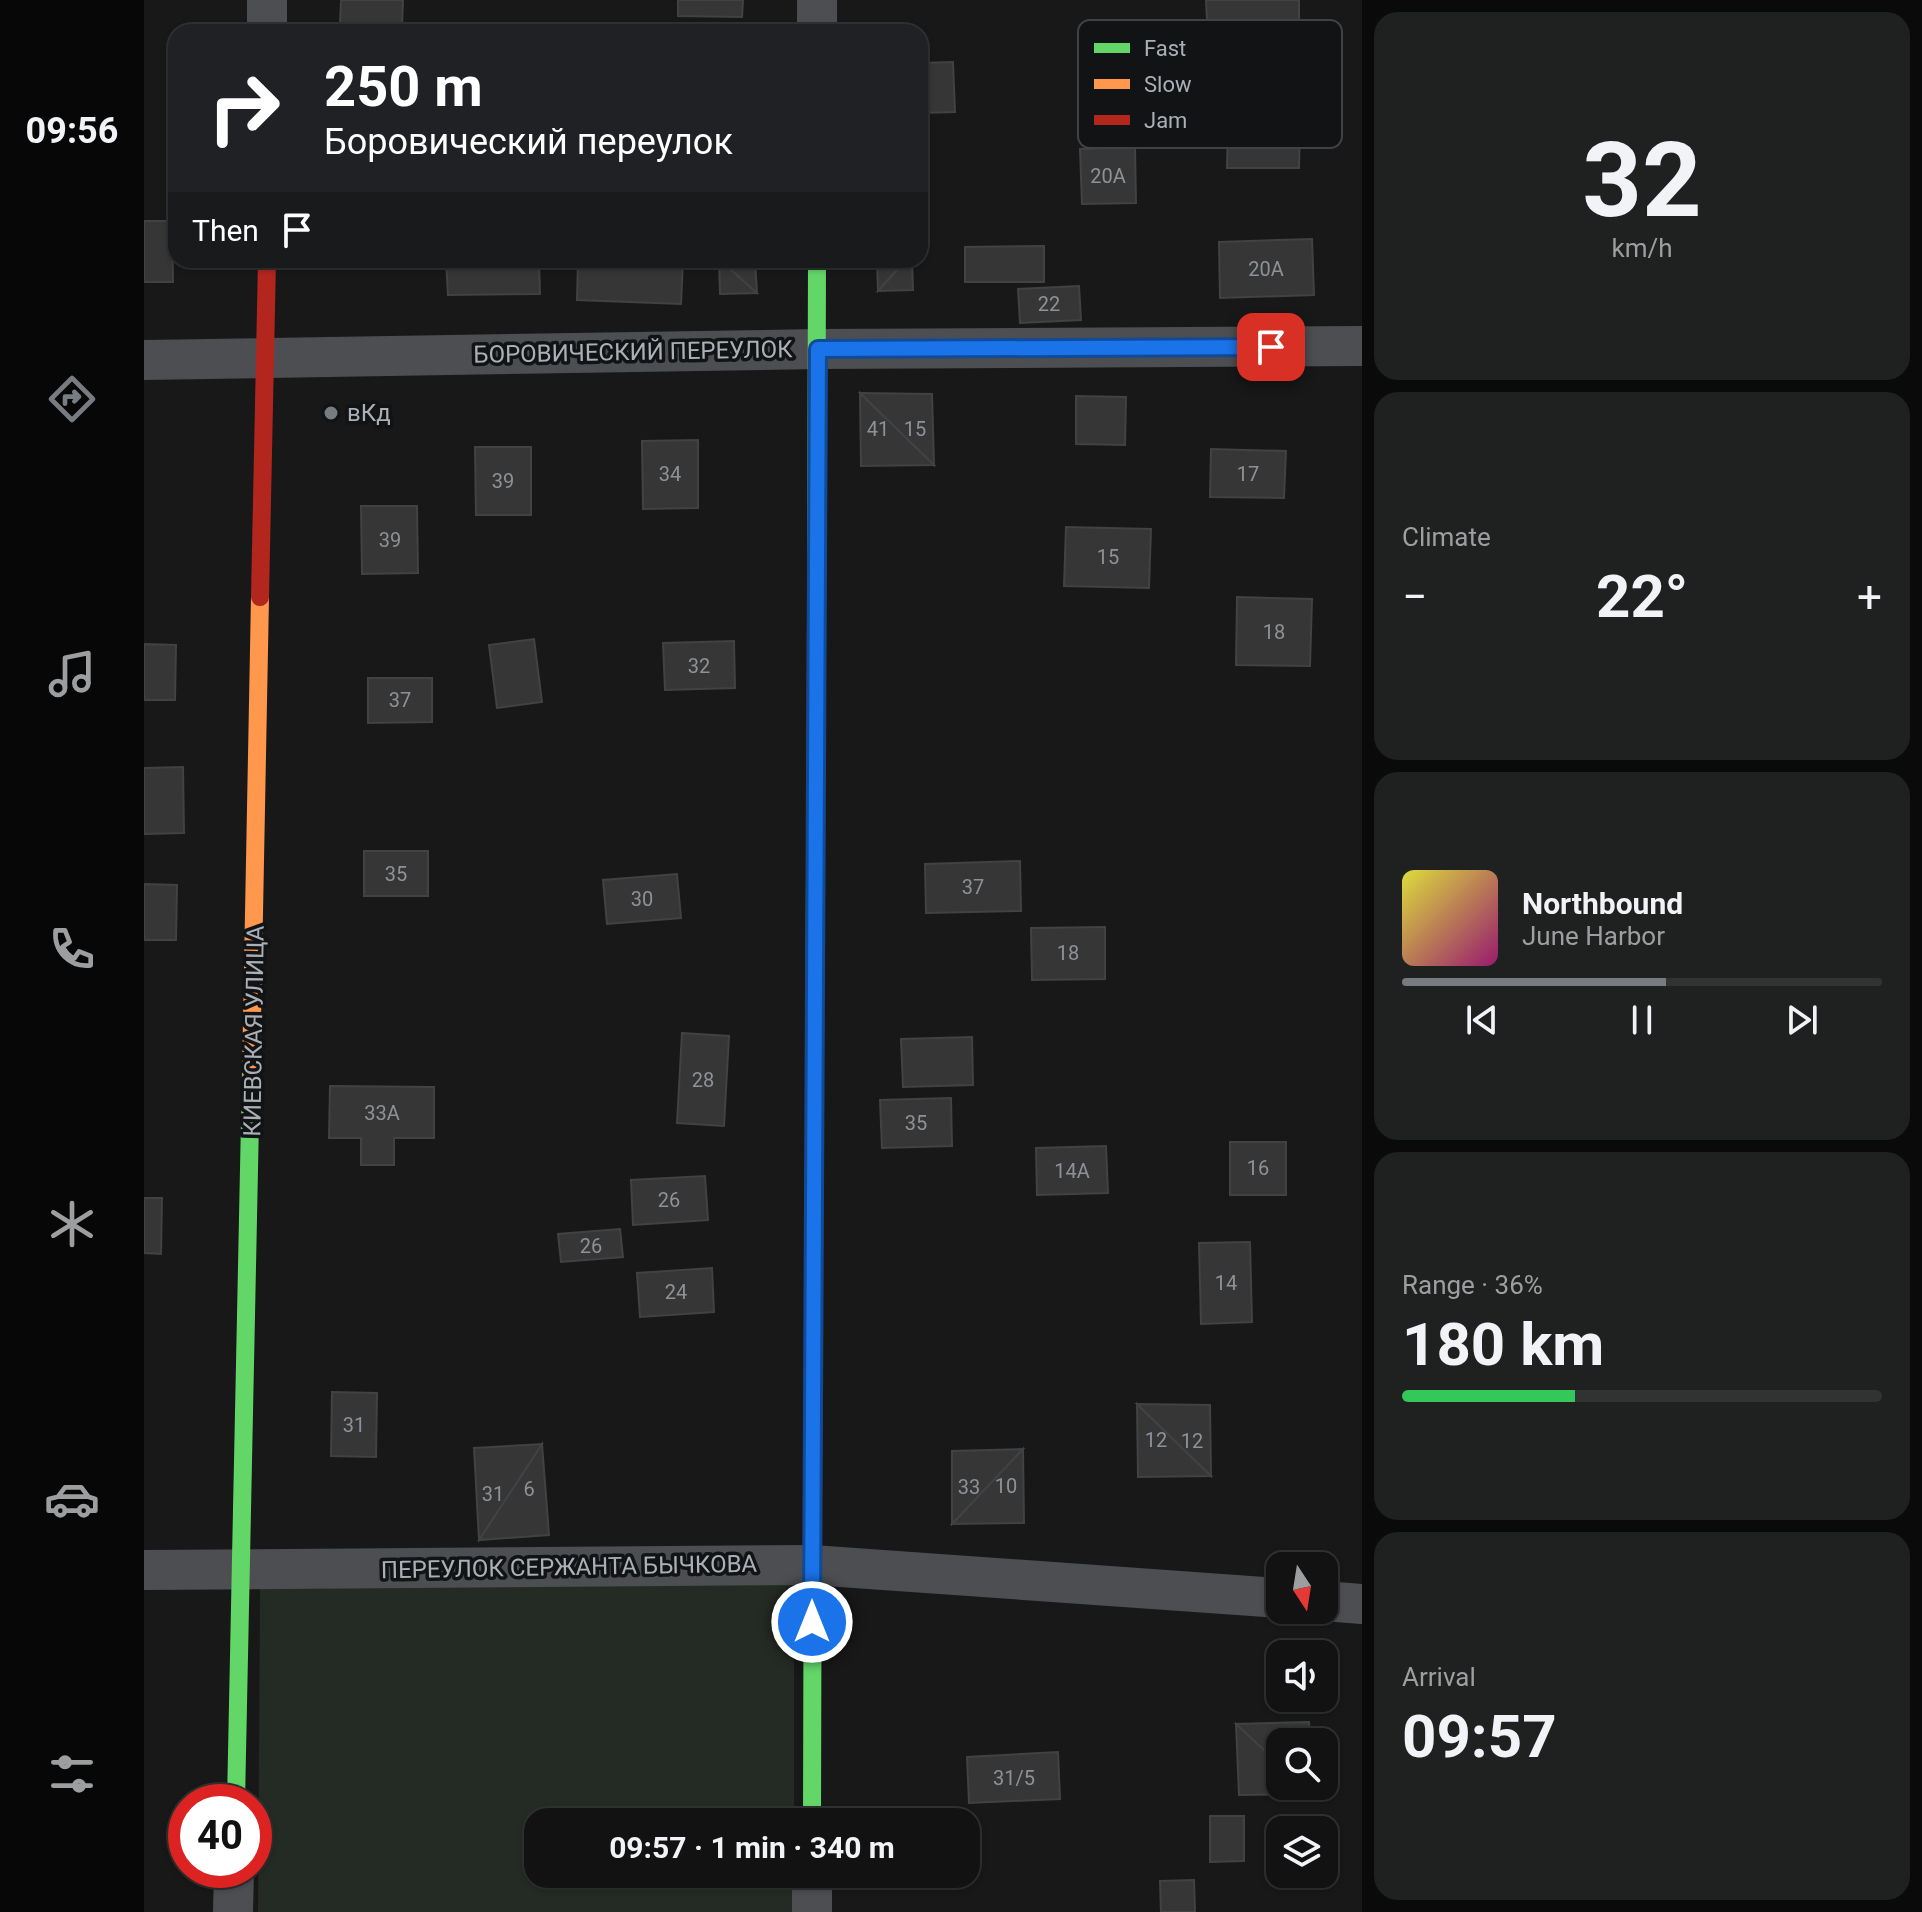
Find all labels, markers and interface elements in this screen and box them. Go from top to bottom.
legend [1078,20,1342,148]
text: Fast [1144,36,1186,61]
text: 250 m [324,54,483,120]
icon: right [192,56,296,160]
text: Slow [1144,72,1192,97]
text: Jam [1144,108,1187,133]
text: 09:56 [26,110,118,152]
text: 32 [1582,120,1702,241]
text: Боровический переулок [324,121,733,163]
house number: 20А [1090,164,1126,188]
icon: arrive [275,208,319,252]
text: Then [192,213,259,248]
text: km/h [1611,233,1673,263]
house number: 20А [1248,257,1284,281]
house number: 22 [1038,292,1060,316]
pin [1237,313,1305,381]
icon: arrive [1249,325,1293,369]
street label: БОРОВИЧЕСКИЙ ПЕРЕУЛОК [473,335,793,369]
icon: directions [44,371,100,427]
place label: вКд [347,399,391,427]
marker: вКд [322,404,340,422]
house number: 41 [867,417,889,441]
house number: 15 [904,417,926,441]
house number: 34 [659,462,681,486]
house number: 17 [1237,462,1259,486]
house number: 39 [492,469,514,493]
text: Climate [1402,522,1491,552]
house number: 39 [379,528,401,552]
house number: 15 [1097,545,1119,569]
text: 22° [1596,561,1688,632]
text: − [1402,571,1427,623]
text: + [1857,571,1882,623]
house number: 18 [1263,620,1285,644]
icon: music [44,646,100,702]
house number: 32 [688,654,710,678]
house number: 37 [389,688,411,712]
house number: 35 [385,862,407,886]
house number: 37 [962,875,984,899]
text: Northbound [1522,886,1683,921]
house number: 30 [631,887,653,911]
icon: phone [44,921,100,977]
text: June Harbor [1522,921,1665,951]
street label: КИЕВСКАЯ УЛИЦА [238,925,270,1137]
house number: 18 [1057,941,1079,965]
icon: previous [1460,998,1504,1042]
icon: pause [1620,998,1664,1042]
icon: next [1780,998,1824,1042]
house number: 28 [692,1068,714,1092]
house number: 33А [364,1101,400,1125]
house number: 35 [905,1111,927,1135]
house number: 16 [1247,1156,1269,1180]
house number: 14А [1054,1159,1090,1183]
house number: 26 [658,1188,680,1212]
icon: climate [44,1196,100,1252]
house number: 26 [580,1234,602,1258]
text: Range · 36% [1402,1270,1543,1300]
house number: 14 [1215,1271,1237,1295]
house number: 24 [665,1280,687,1304]
text: 180 km [1402,1309,1604,1380]
house number: 31 [343,1413,365,1437]
house number: 12 [1145,1428,1167,1452]
house number: 12 [1181,1429,1203,1453]
icon: car [44,1471,100,1527]
house number: 10 [995,1474,1017,1498]
house number: 33 [958,1475,980,1499]
house number: 6 [523,1477,535,1501]
house number: 31 [482,1482,504,1506]
street label: ПЕРЕУЛОК СЕРЖАНТА БЫЧКОВА [381,1550,758,1584]
north arrow [1266,1552,1338,1624]
map controls [1266,1552,1338,1888]
position arrow [770,1580,854,1664]
button: sound [1266,1640,1338,1712]
text: Arrival [1402,1662,1476,1692]
text: 09:57 [1402,1701,1557,1772]
button: search [1266,1728,1338,1800]
icon: filters [44,1746,100,1802]
house number: 31/5 [993,1766,1035,1790]
speed limit sign: 40 [168,1784,272,1888]
button: layers [1266,1816,1338,1888]
text: 09:57 · 1 min · 340 m [609,1830,895,1865]

